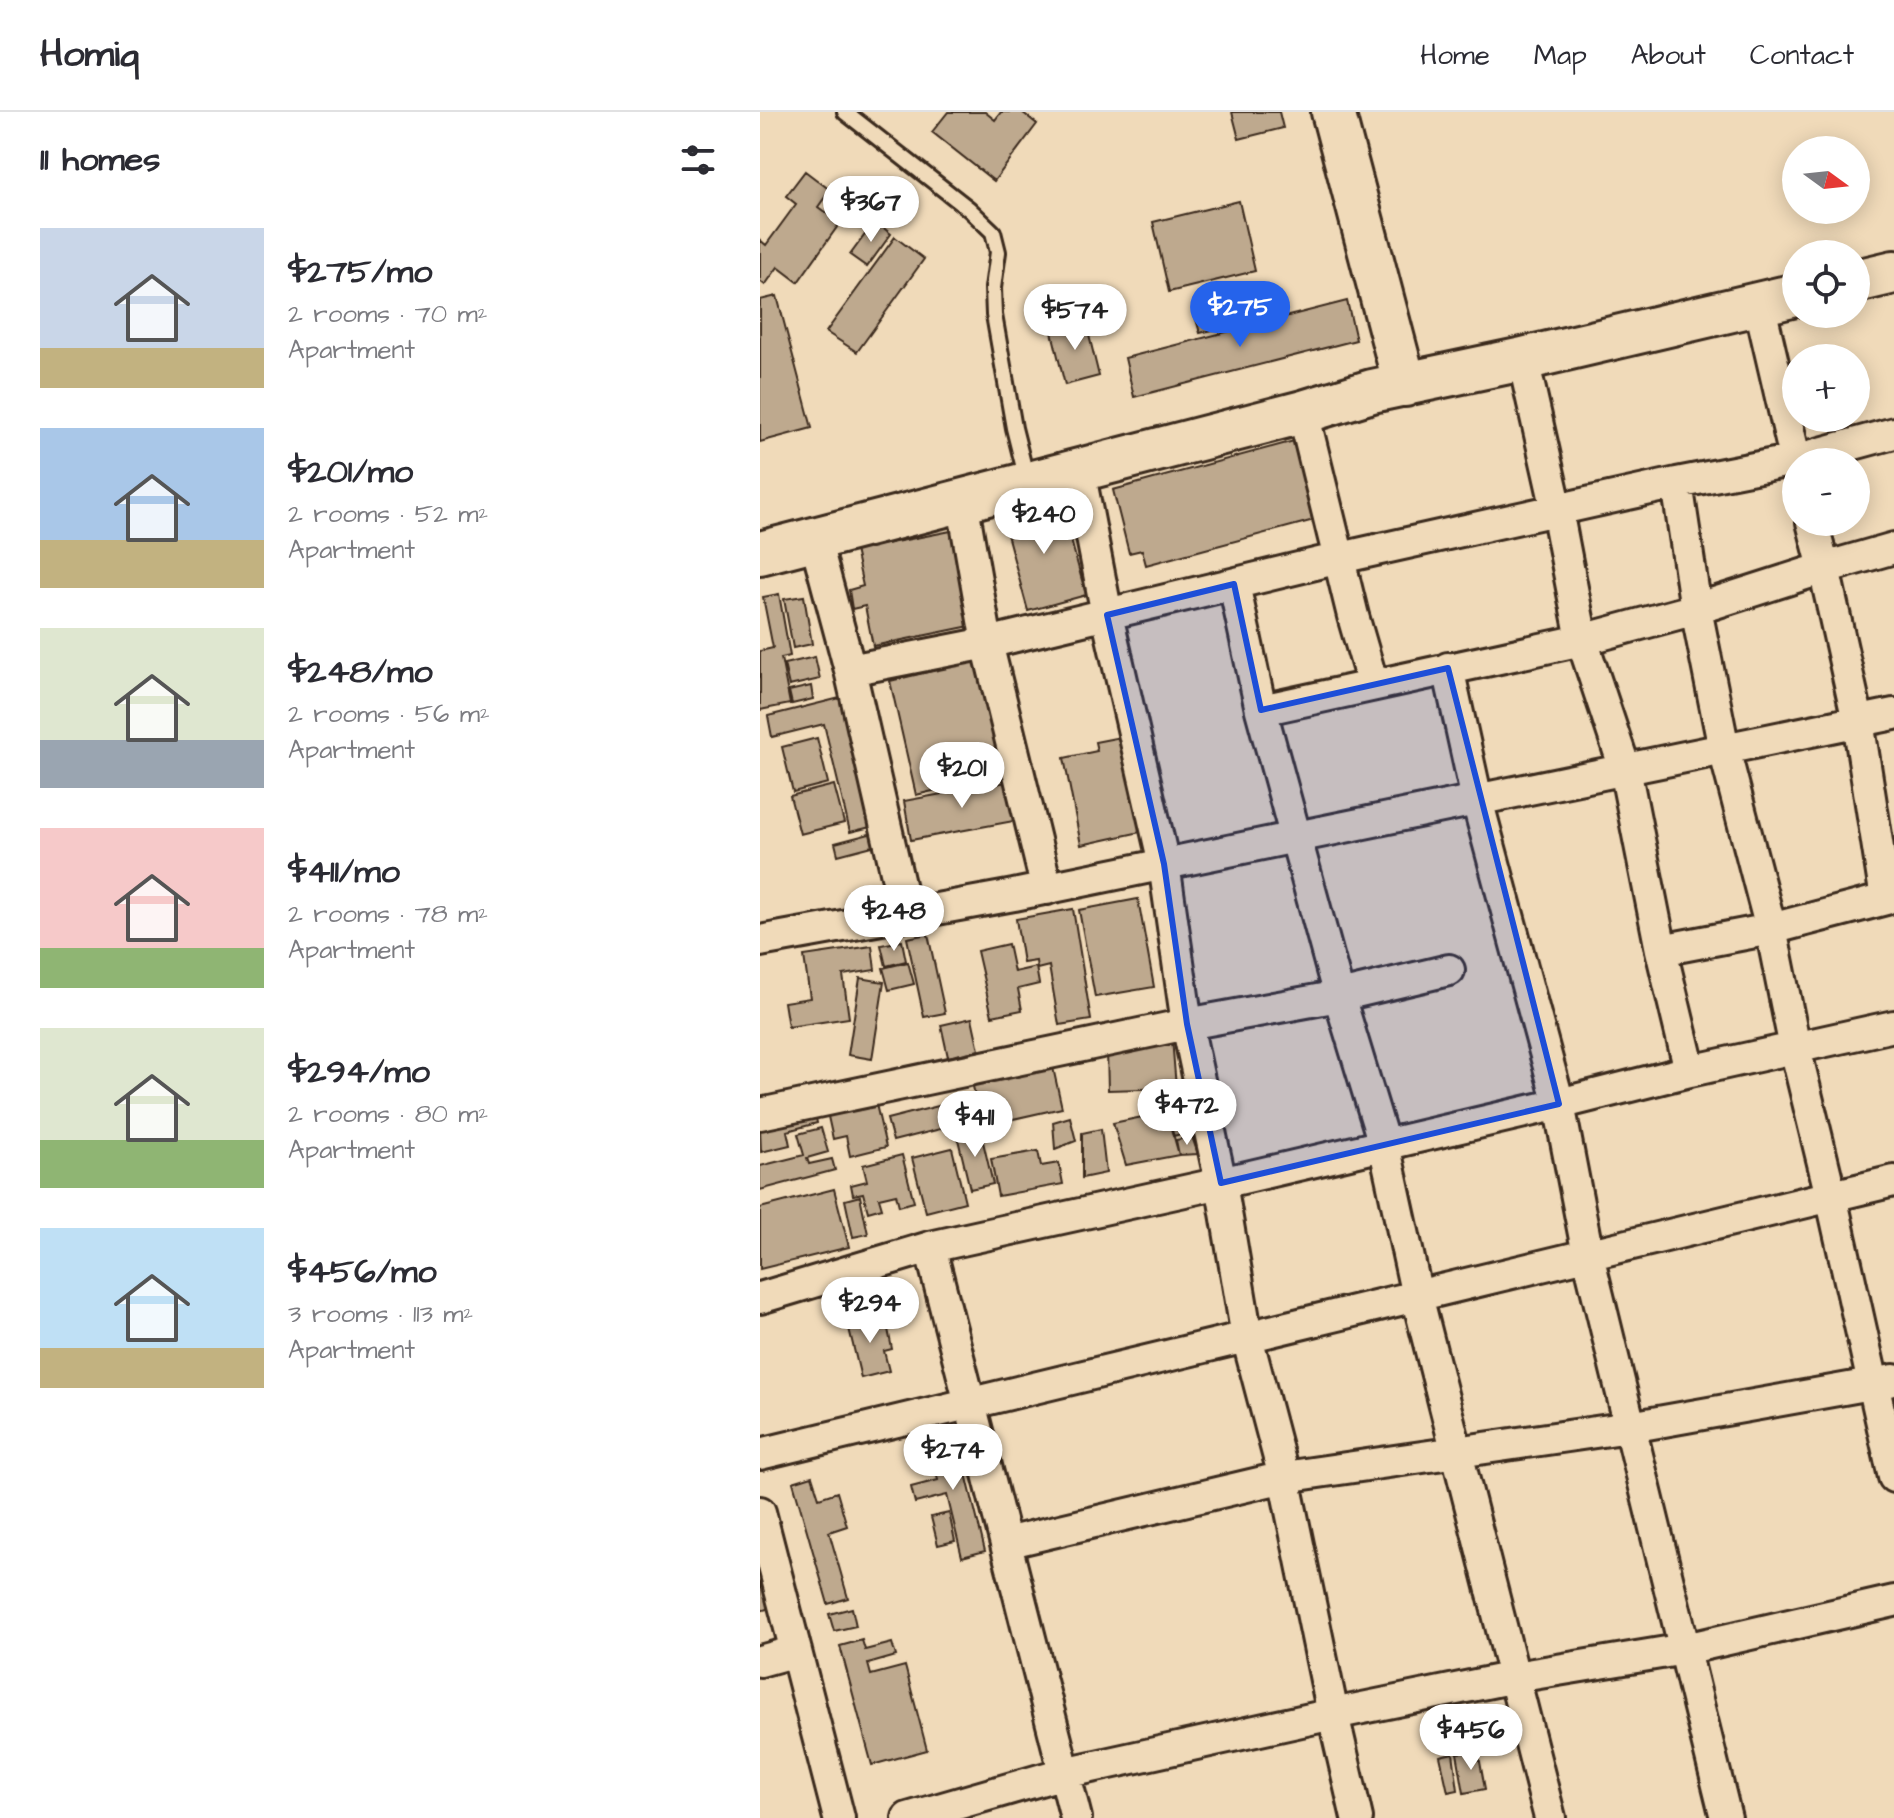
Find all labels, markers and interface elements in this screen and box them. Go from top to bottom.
text: Homiq [40,29,139,81]
text: Home [1420,36,1490,75]
text: Map [1534,36,1587,75]
text: About [1631,36,1706,75]
text: Contact [1750,36,1854,75]
text: 11 homes [40,136,160,184]
north arrow [1782,136,1870,224]
map controls [1782,136,1870,536]
icon: filters [676,138,720,182]
pin: $367 [824,176,918,244]
text: $367 [841,184,901,220]
button: locate [1782,240,1870,328]
text: $275/mo [288,248,432,296]
icon: home [104,260,200,356]
pin: $275 [1193,281,1287,349]
pin: $574 [1028,284,1122,352]
text: $275 [1208,289,1272,325]
text: $574 [1042,292,1108,328]
text: 2 rooms · 70 m² [288,296,487,332]
text: Apartment [288,332,415,368]
button: + [1782,344,1870,432]
text: $201/mo [288,448,413,496]
button: − [1782,448,1870,536]
icon: home [104,460,200,556]
pin: $240 [997,488,1091,556]
text: 2 rooms · 52 m² [288,496,488,532]
text: $240 [1012,496,1076,532]
text: Apartment [288,532,415,568]
text: $248/mo [288,648,433,696]
icon: home [104,660,200,756]
text: 2 rooms · 56 m² [288,696,490,732]
text: Apartment [288,732,415,768]
pin: $201 [915,742,1009,810]
text: $201 [937,750,987,786]
text: $411/mo [288,848,400,896]
icon: home [104,860,200,956]
pin: $248 [847,885,941,953]
text: $248 [862,893,926,929]
text: 2 rooms · 78 m² [288,896,488,932]
text: Apartment [288,932,415,968]
text: $294/mo [288,1048,430,1096]
icon: home [104,1060,200,1156]
pin: $472 [1140,1079,1234,1147]
text: $472 [1155,1087,1219,1123]
pin: $411 [928,1091,1022,1159]
text: 2 rooms · 80 m² [288,1096,488,1132]
text: $411 [956,1099,994,1135]
text: Apartment [288,1132,415,1168]
text: $456/mo [288,1248,437,1296]
icon: home [104,1260,200,1356]
pin: $294 [823,1277,917,1345]
text: $294 [839,1285,901,1321]
text: 3 rooms · 113 m² [288,1296,473,1332]
text: Apartment [288,1332,415,1368]
pin: $274 [906,1424,1000,1492]
text: $274 [921,1432,985,1468]
pin: $456 [1424,1704,1518,1772]
text: $456 [1438,1712,1504,1748]

